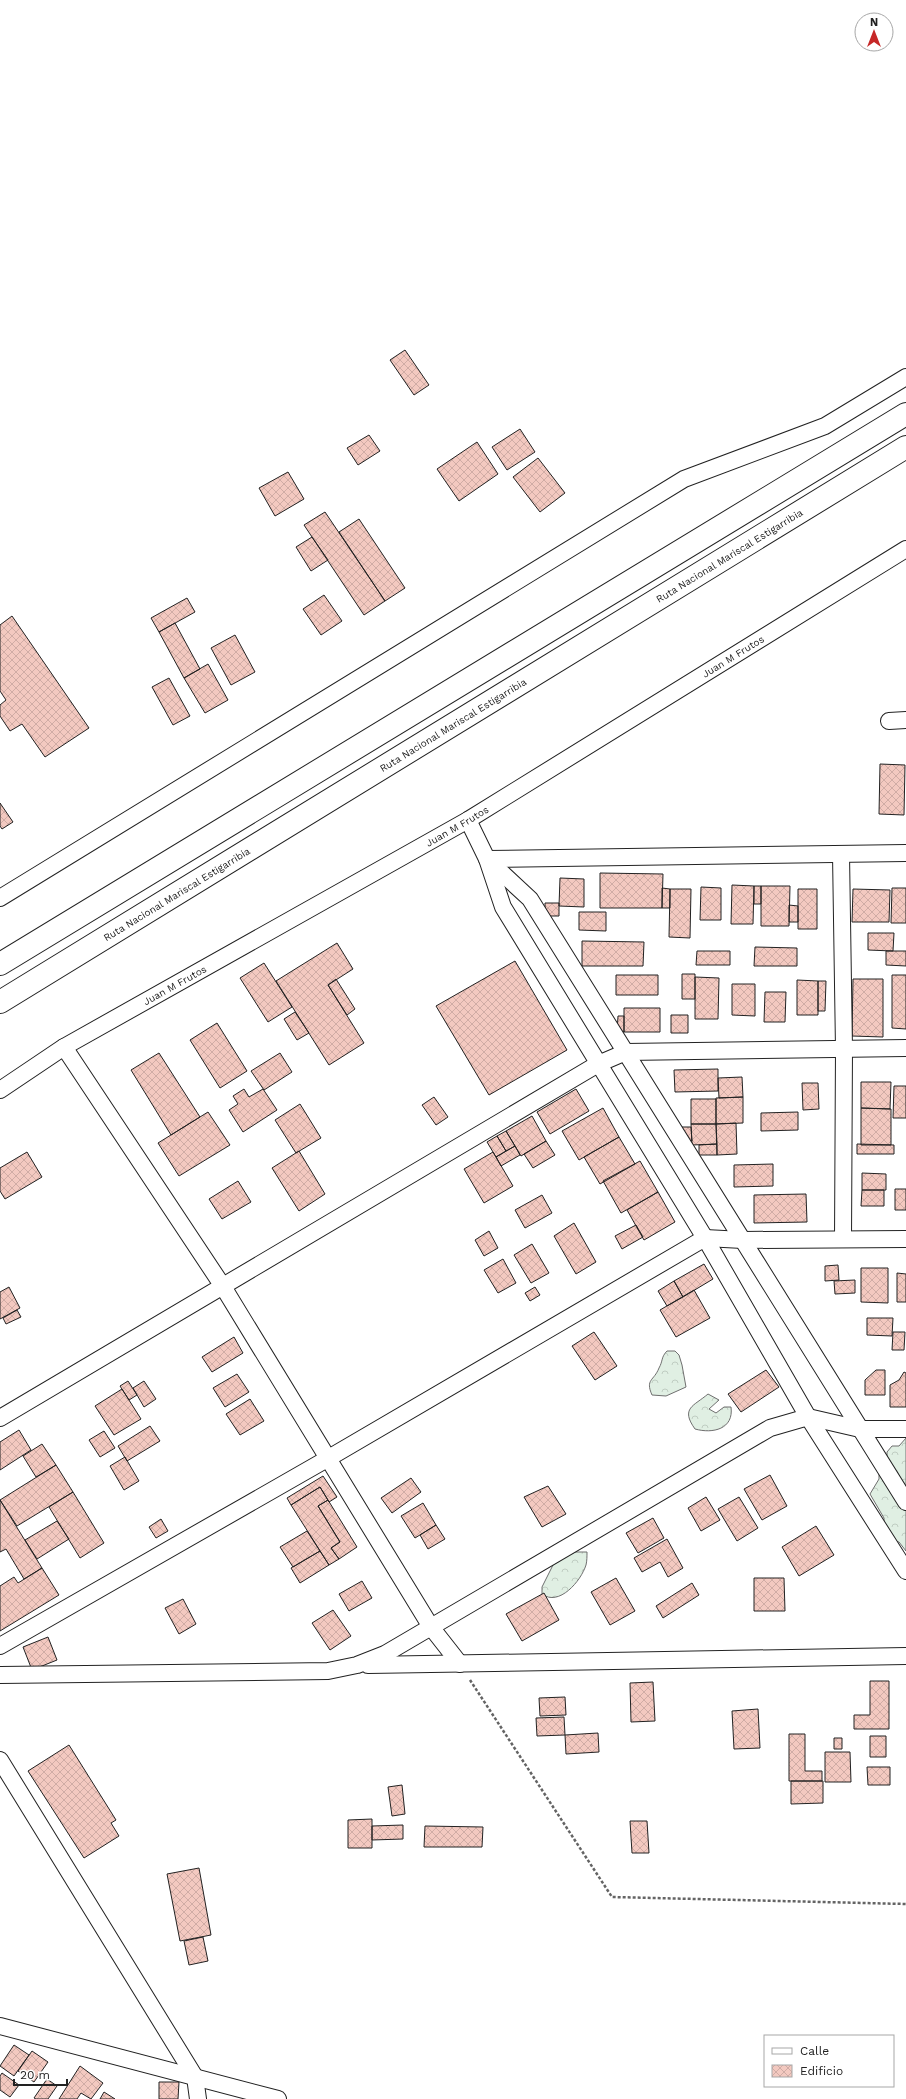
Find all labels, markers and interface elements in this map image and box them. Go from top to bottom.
north arrow [854,12,894,52]
text: N [870,16,878,29]
street label: Ruta Nacional Mariscal Estigarribia [654,507,805,605]
street label: Juan M Frutos [700,633,766,680]
street label: Ruta Nacional Mariscal Estigarribia [378,676,529,774]
street label: Juan M Frutos [424,804,490,849]
street label: Ruta Nacional Mariscal Estigarribia [102,845,252,943]
street label: Juan M Frutos [141,963,208,1007]
legend [764,2035,894,2087]
text: Calle [800,2044,829,2058]
scale bar [14,2061,67,2087]
text: Edificio [800,2064,843,2078]
text: 20 m [20,2068,50,2082]

